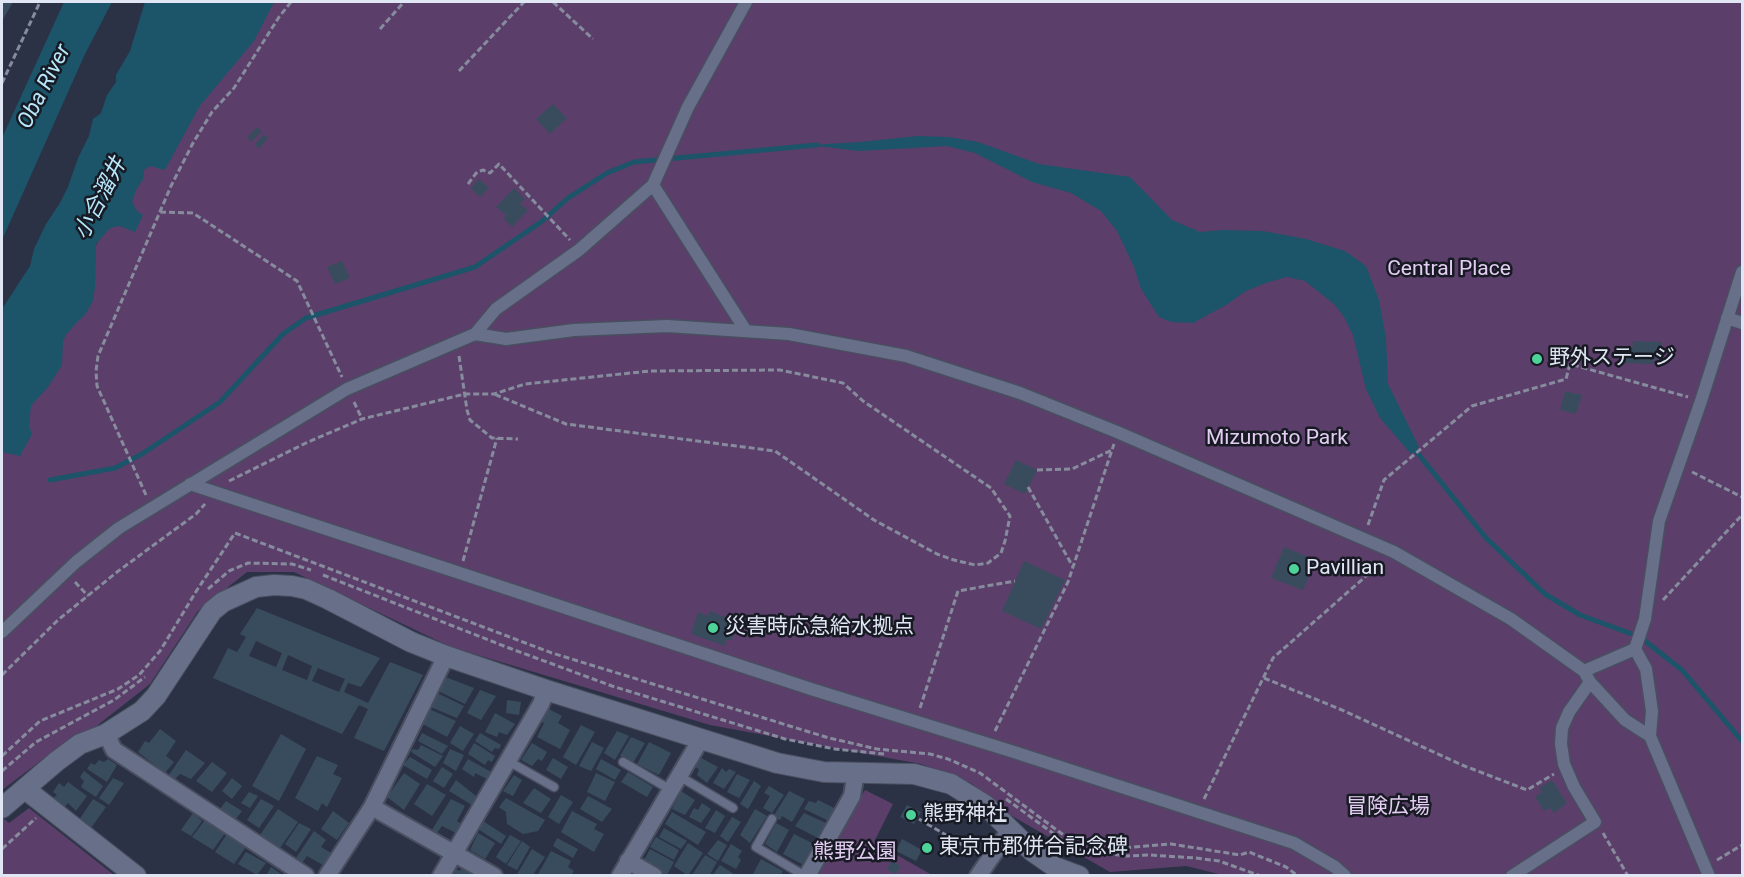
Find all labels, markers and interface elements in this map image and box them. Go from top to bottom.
water label: Oba River [13,41,77,133]
water label: 小合溜井 [69,154,133,244]
park label: Central Place [1387,257,1511,283]
place label: 野外ステージ [1549,346,1675,372]
marker: 野外ステージ [1530,352,1544,366]
park label: Mizumoto Park [1206,426,1348,452]
place label: Pavillian [1306,556,1384,582]
marker: Pavillian [1287,562,1301,576]
place label: 災害時応急給水拠点 [725,615,914,641]
marker: 災害時応急給水拠点 [706,621,720,635]
park label: 冒険広場 [1346,795,1430,821]
place label: 熊野神社 [923,802,1007,828]
marker: 熊野神社 [904,808,918,822]
place label: 東京市郡併合記念碑 [939,835,1128,861]
park label: 熊野公園 [813,840,897,866]
marker: 東京市郡併合記念碑 [920,841,934,855]

